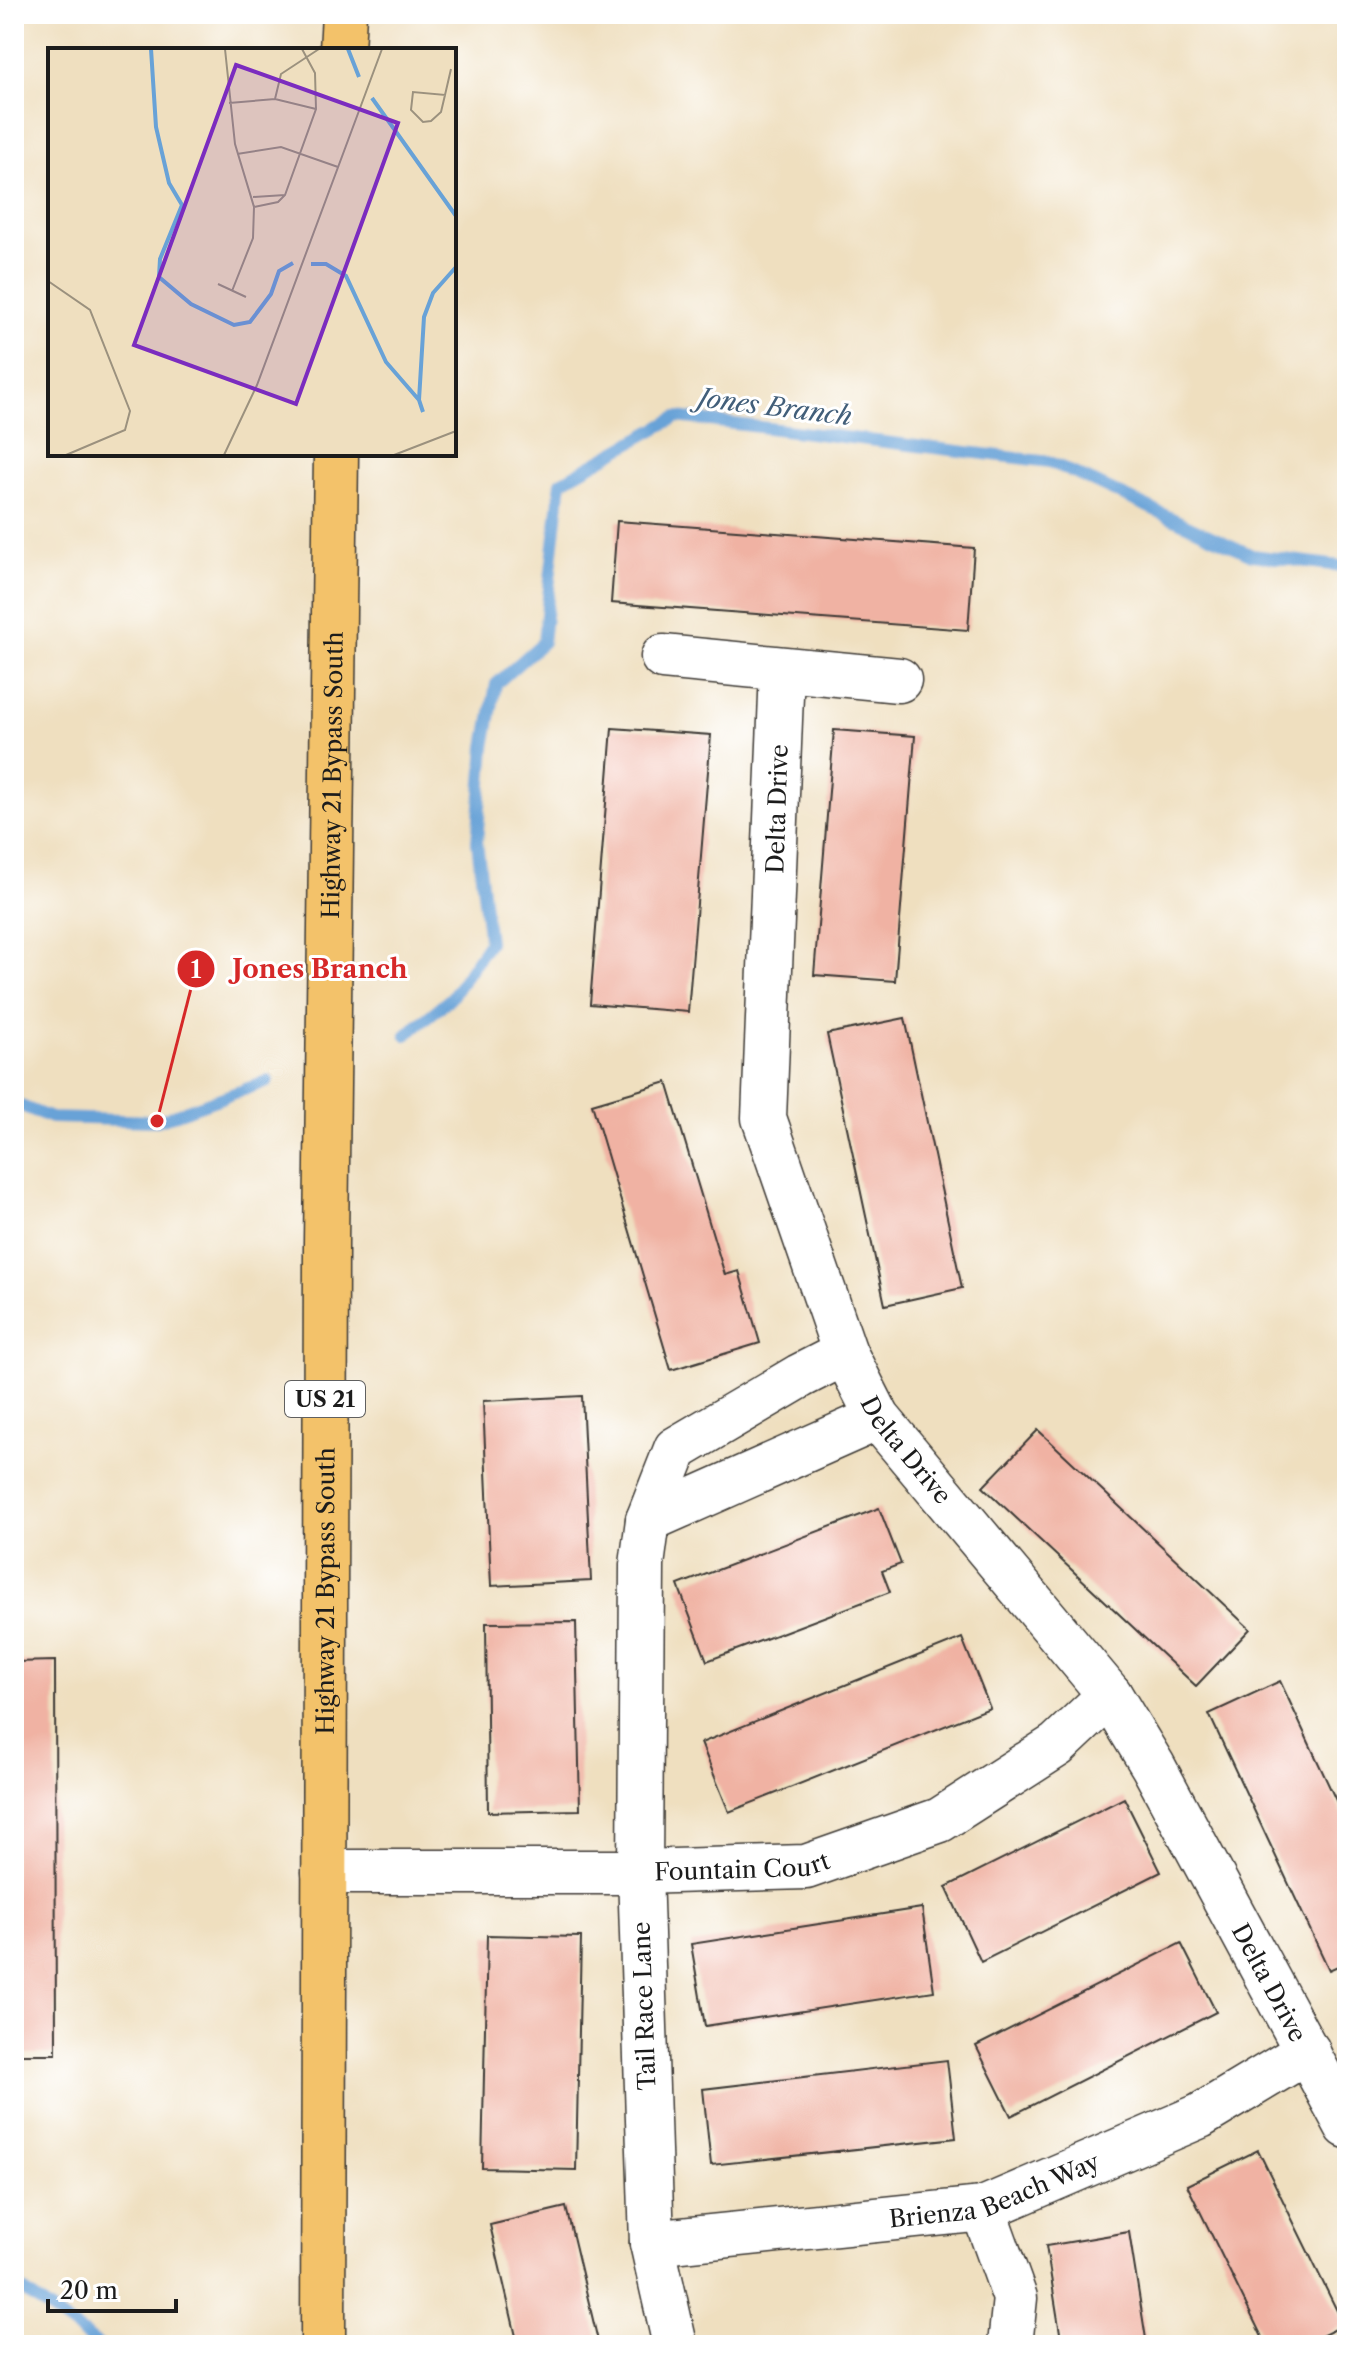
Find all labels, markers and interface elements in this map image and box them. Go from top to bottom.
inset map [48,48,456,456]
water label: Jones Branch [689,381,854,432]
street label: Highway 21 Bypass South [316,631,348,919]
street label: Delta Drive [760,744,794,874]
callout: Jones Branch [176,944,424,994]
text: Jones Branch [228,953,408,985]
text: 1 [191,955,202,984]
road number: US 21 [285,1381,365,1417]
street label: Delta Drive [855,1391,958,1509]
street label: Highway 21 Bypass South [310,1447,340,1735]
street label: Fountain Court [654,1845,834,1886]
street label: Delta Drive [1226,1918,1313,2046]
street label: Tail Race Lane [627,1921,661,2091]
street label: Brienza Beach Way [888,2146,1104,2233]
scale bar [48,2263,176,2313]
text: 20 m [60,2276,118,2305]

